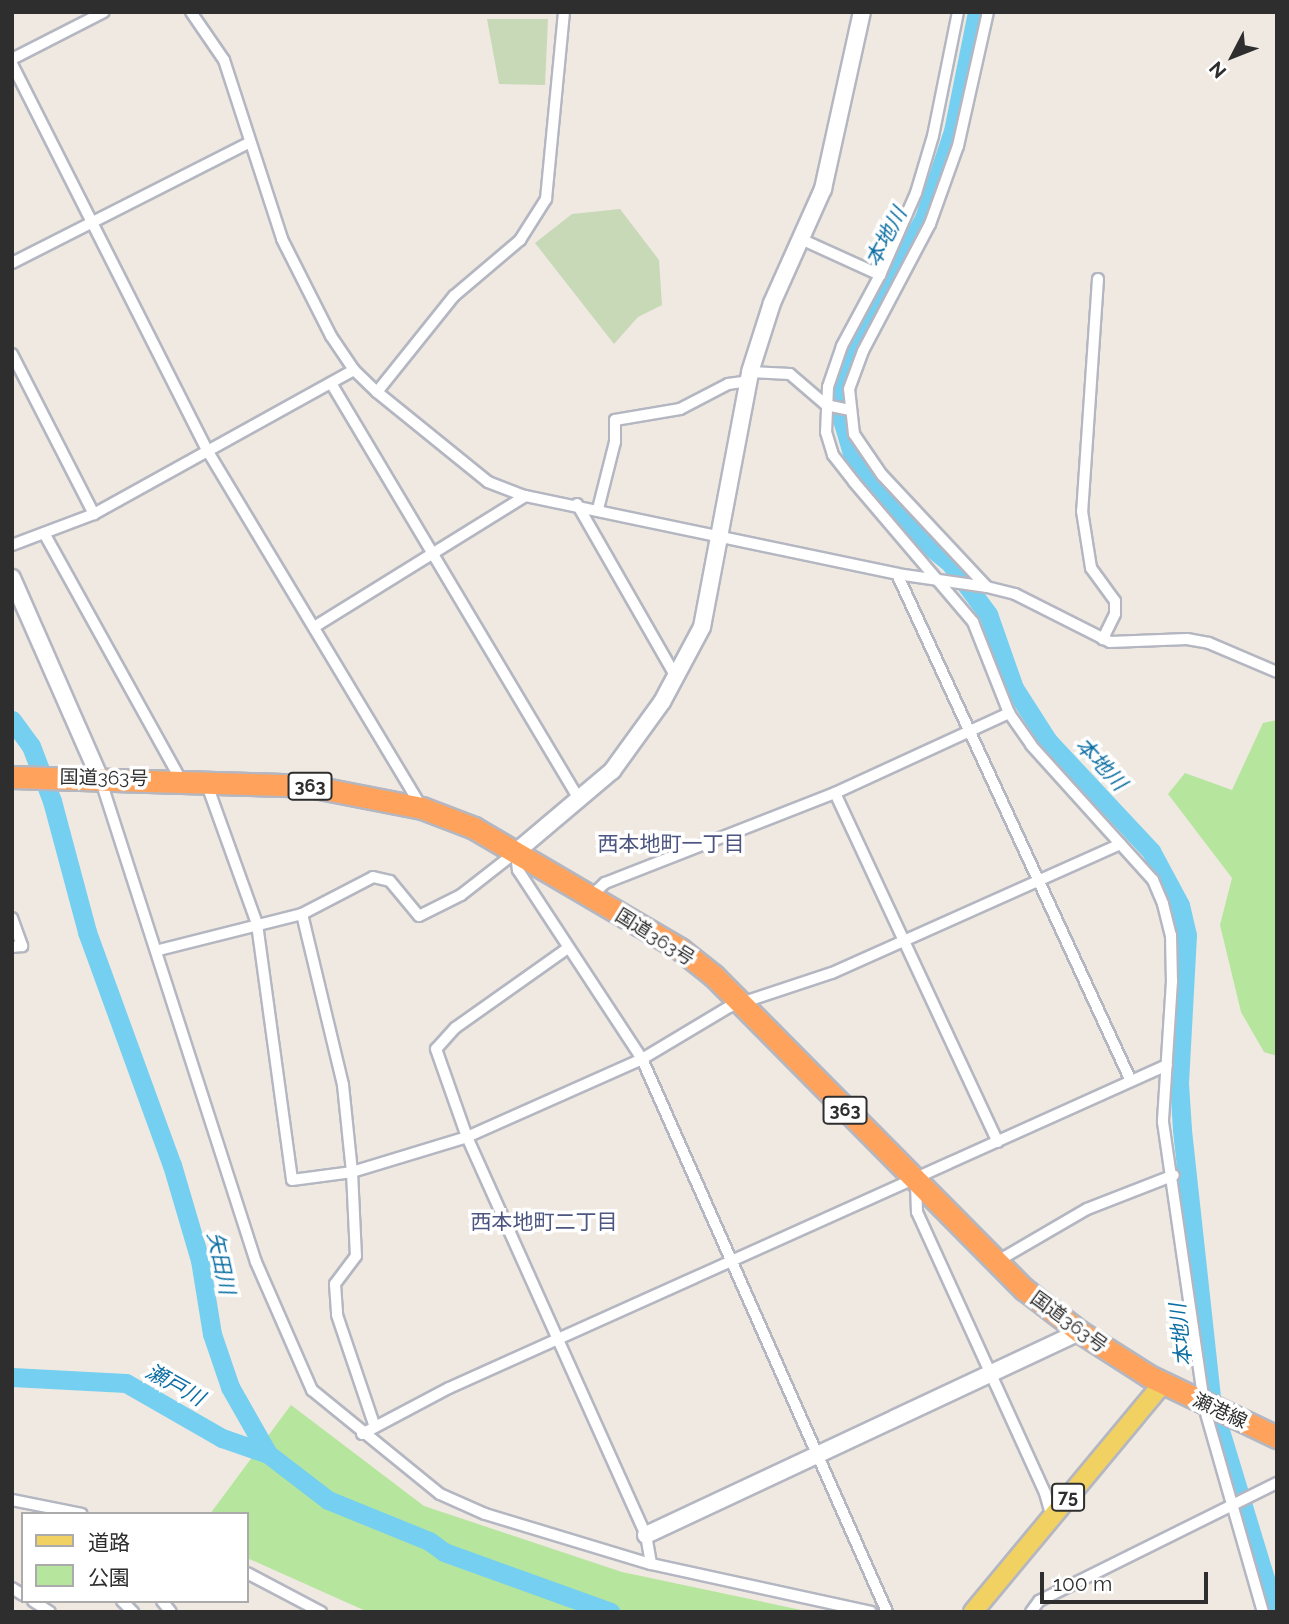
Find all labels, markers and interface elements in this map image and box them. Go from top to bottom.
north arrow [1198,21,1268,91]
text: N [1204,57,1230,83]
water label: 本地川 [860,203,912,271]
water label: 本地川 [1070,732,1132,796]
street label: 国道363号 [59,766,149,790]
road number: 363 [287,772,333,800]
district label: 西本地町一丁目 [598,831,744,857]
street label: 国道363号 [611,904,699,970]
road number: 363 [822,1096,868,1125]
district label: 西本地町二丁目 [471,1209,617,1235]
water label: 矢田川 [202,1230,240,1296]
street label: 国道363号 [1026,1287,1112,1357]
water label: 本地川 [1165,1302,1197,1368]
water label: 瀬戸川 [141,1359,209,1411]
street label: 瀬港線 [1189,1389,1251,1433]
road number: 75 [1050,1482,1086,1512]
legend [21,1512,248,1603]
text: 道路 [88,1530,130,1555]
scale bar [1044,1558,1212,1602]
text: 公園 [88,1565,130,1590]
text: 100 m [1053,1571,1112,1596]

